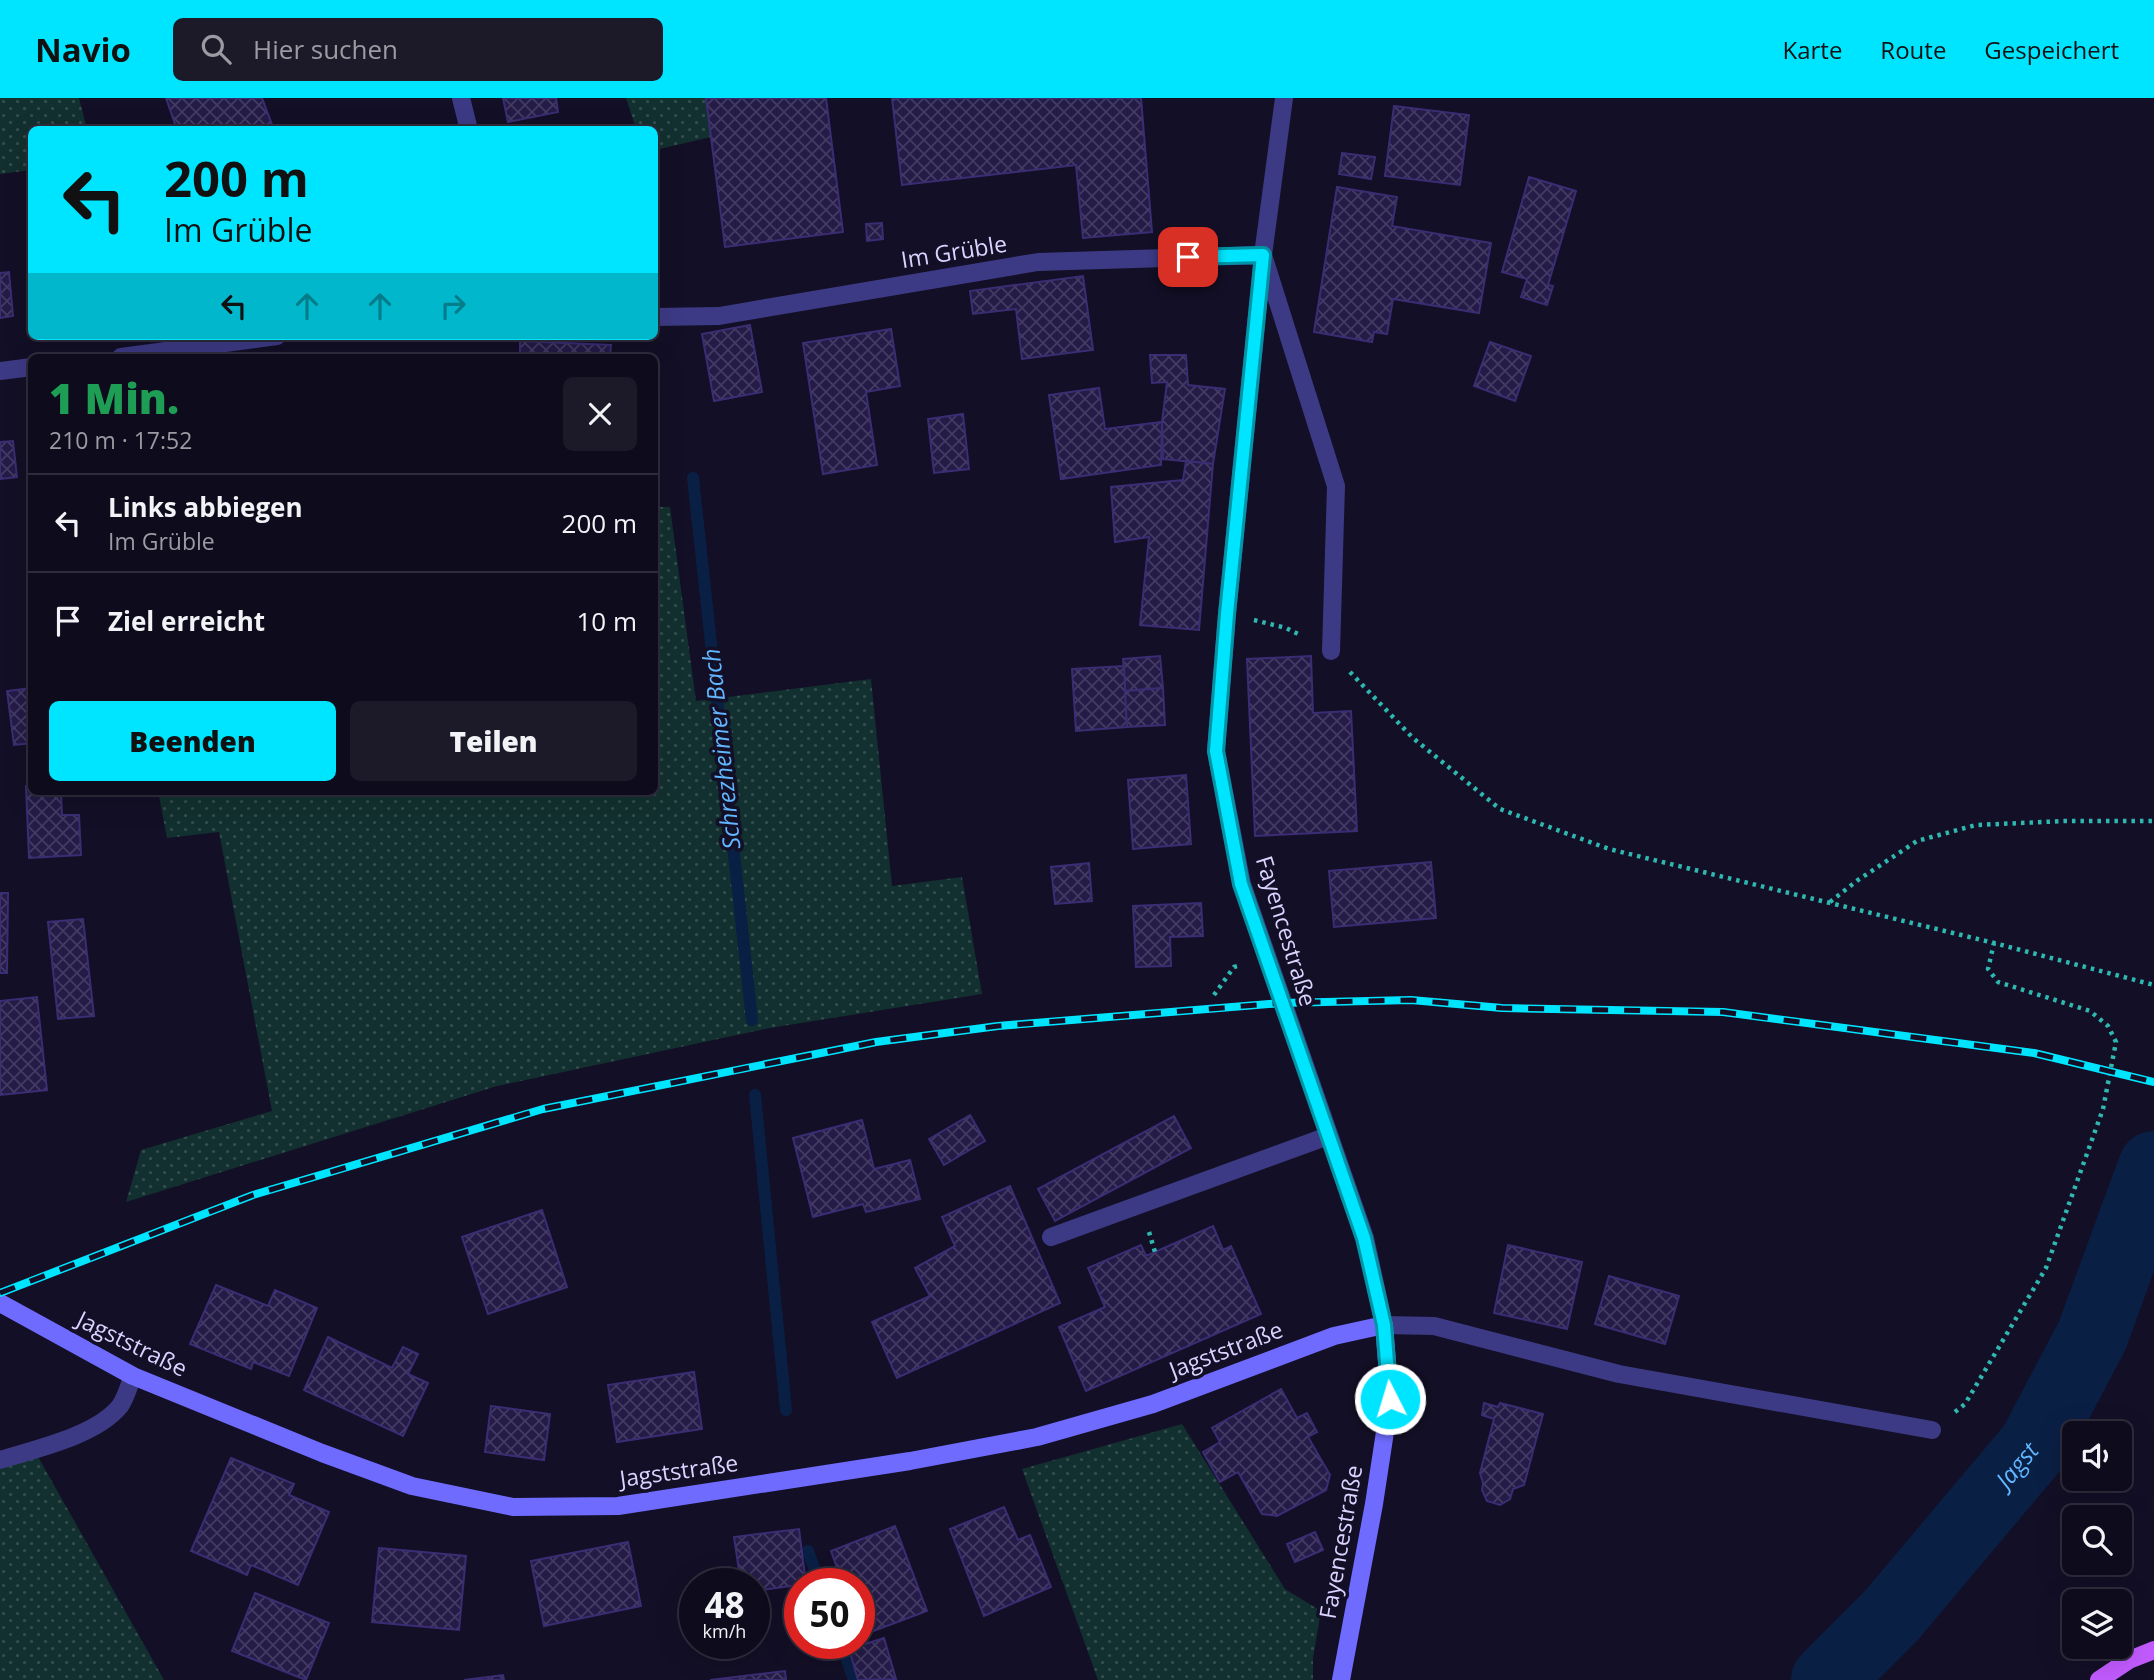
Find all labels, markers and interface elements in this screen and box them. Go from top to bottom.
search box [173,18,663,81]
text: Navio [35,27,131,72]
icon: search [197,30,235,68]
text: Hier suchen [253,31,398,67]
text: Karte [1782,33,1842,66]
text: Route [1880,33,1946,66]
text: Gespeichert [1984,33,2119,66]
text: 200 m [164,145,309,211]
icon: left [49,154,140,245]
text: Im Grüble [164,208,312,251]
street label: Im Grüble [899,227,1009,275]
pin [1158,227,1218,287]
icon: arrive [1169,238,1207,276]
icon: left [215,287,253,325]
icon: ahead [288,287,326,325]
icon: ahead [361,287,399,325]
icon: right [434,287,472,325]
text: 1 Min. [49,369,179,426]
button: close [563,377,637,451]
text: 210 m · 17:52 [49,424,192,456]
text: Links abbiegen [108,489,303,525]
icon: left [49,504,87,542]
text: 200 m [562,505,637,541]
text: Im Grüble [108,525,215,557]
icon: arrive [49,602,87,640]
text: Ziel erreicht [108,603,265,639]
text: 10 m [576,603,637,639]
water label: Schrezheimer Bach [694,647,747,851]
button: Beenden [49,701,336,781]
button: Teilen [350,701,637,781]
street label: Fayencestraße [1249,852,1325,1010]
street label: Jagststraße [70,1302,193,1384]
street label: Jagststraße [1162,1313,1287,1386]
position arrow [1353,1362,1427,1436]
map controls [2062,1421,2132,1659]
button: sound [2062,1421,2132,1491]
water label: Jagst [1985,1434,2046,1498]
street label: Jagststraße [616,1446,740,1494]
street label: Fayencestraße [1311,1462,1369,1621]
button: search [2062,1505,2132,1575]
speed limit sign: 50 [784,1568,875,1659]
text: 48 [704,1581,745,1628]
button: layers [2062,1589,2132,1659]
text: km/h [703,1619,746,1643]

